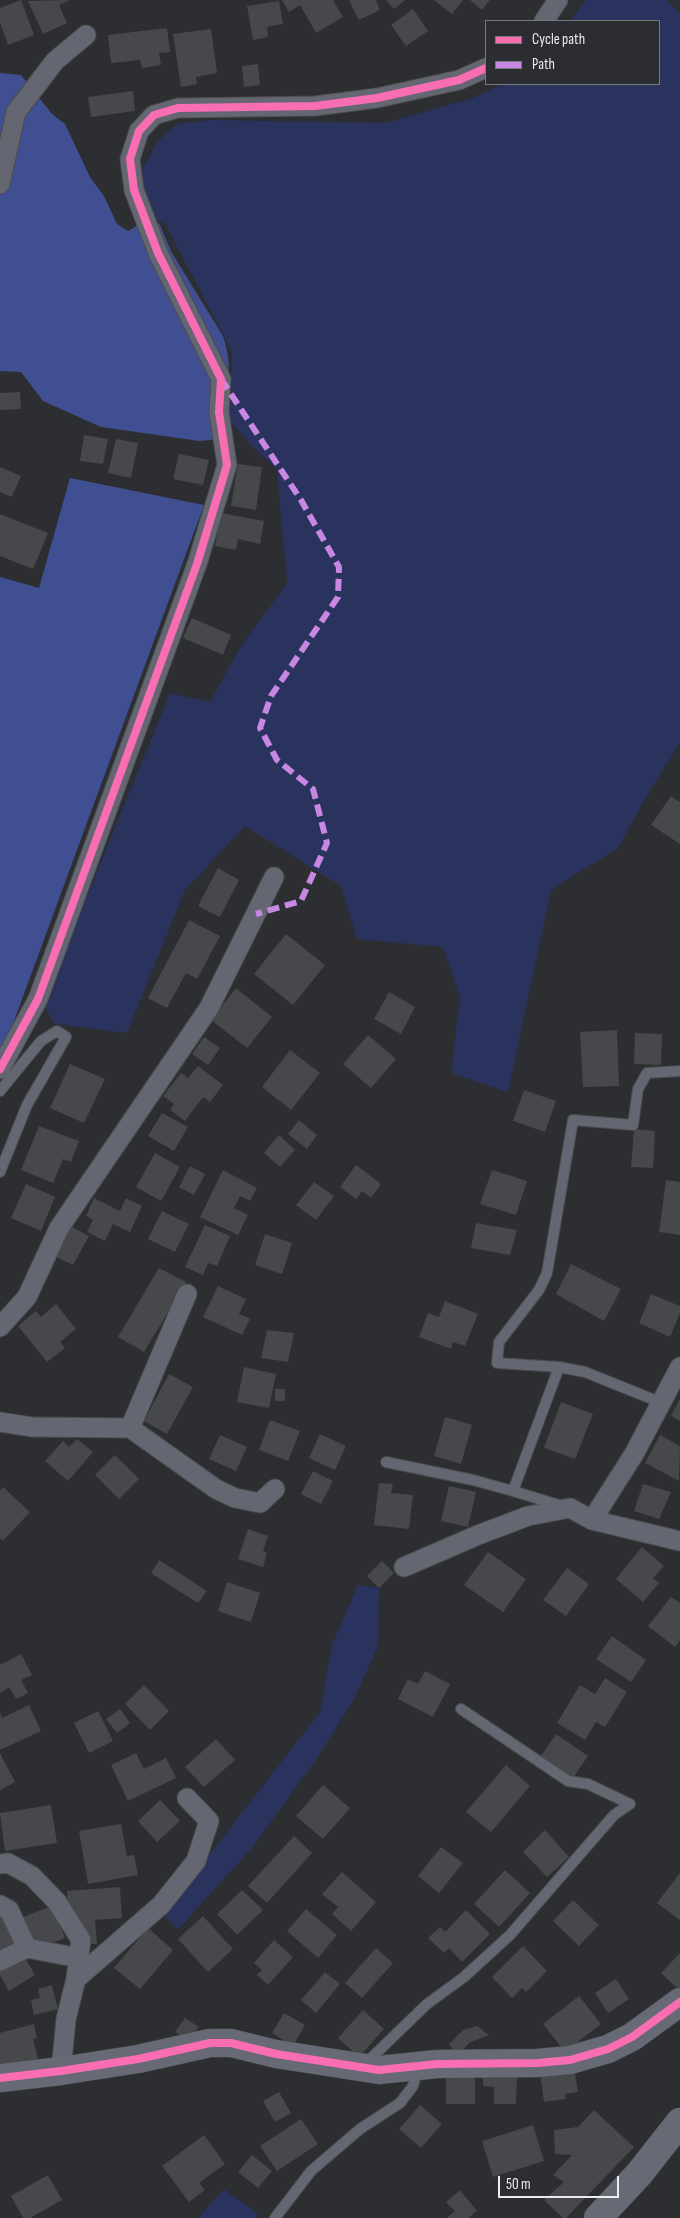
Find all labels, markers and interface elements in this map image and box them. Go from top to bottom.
legend [485,20,660,85]
text: Cycle path [532,30,585,49]
text: Path [532,55,555,74]
scale bar [500,2166,621,2198]
text: 50 m [506,2175,531,2194]

